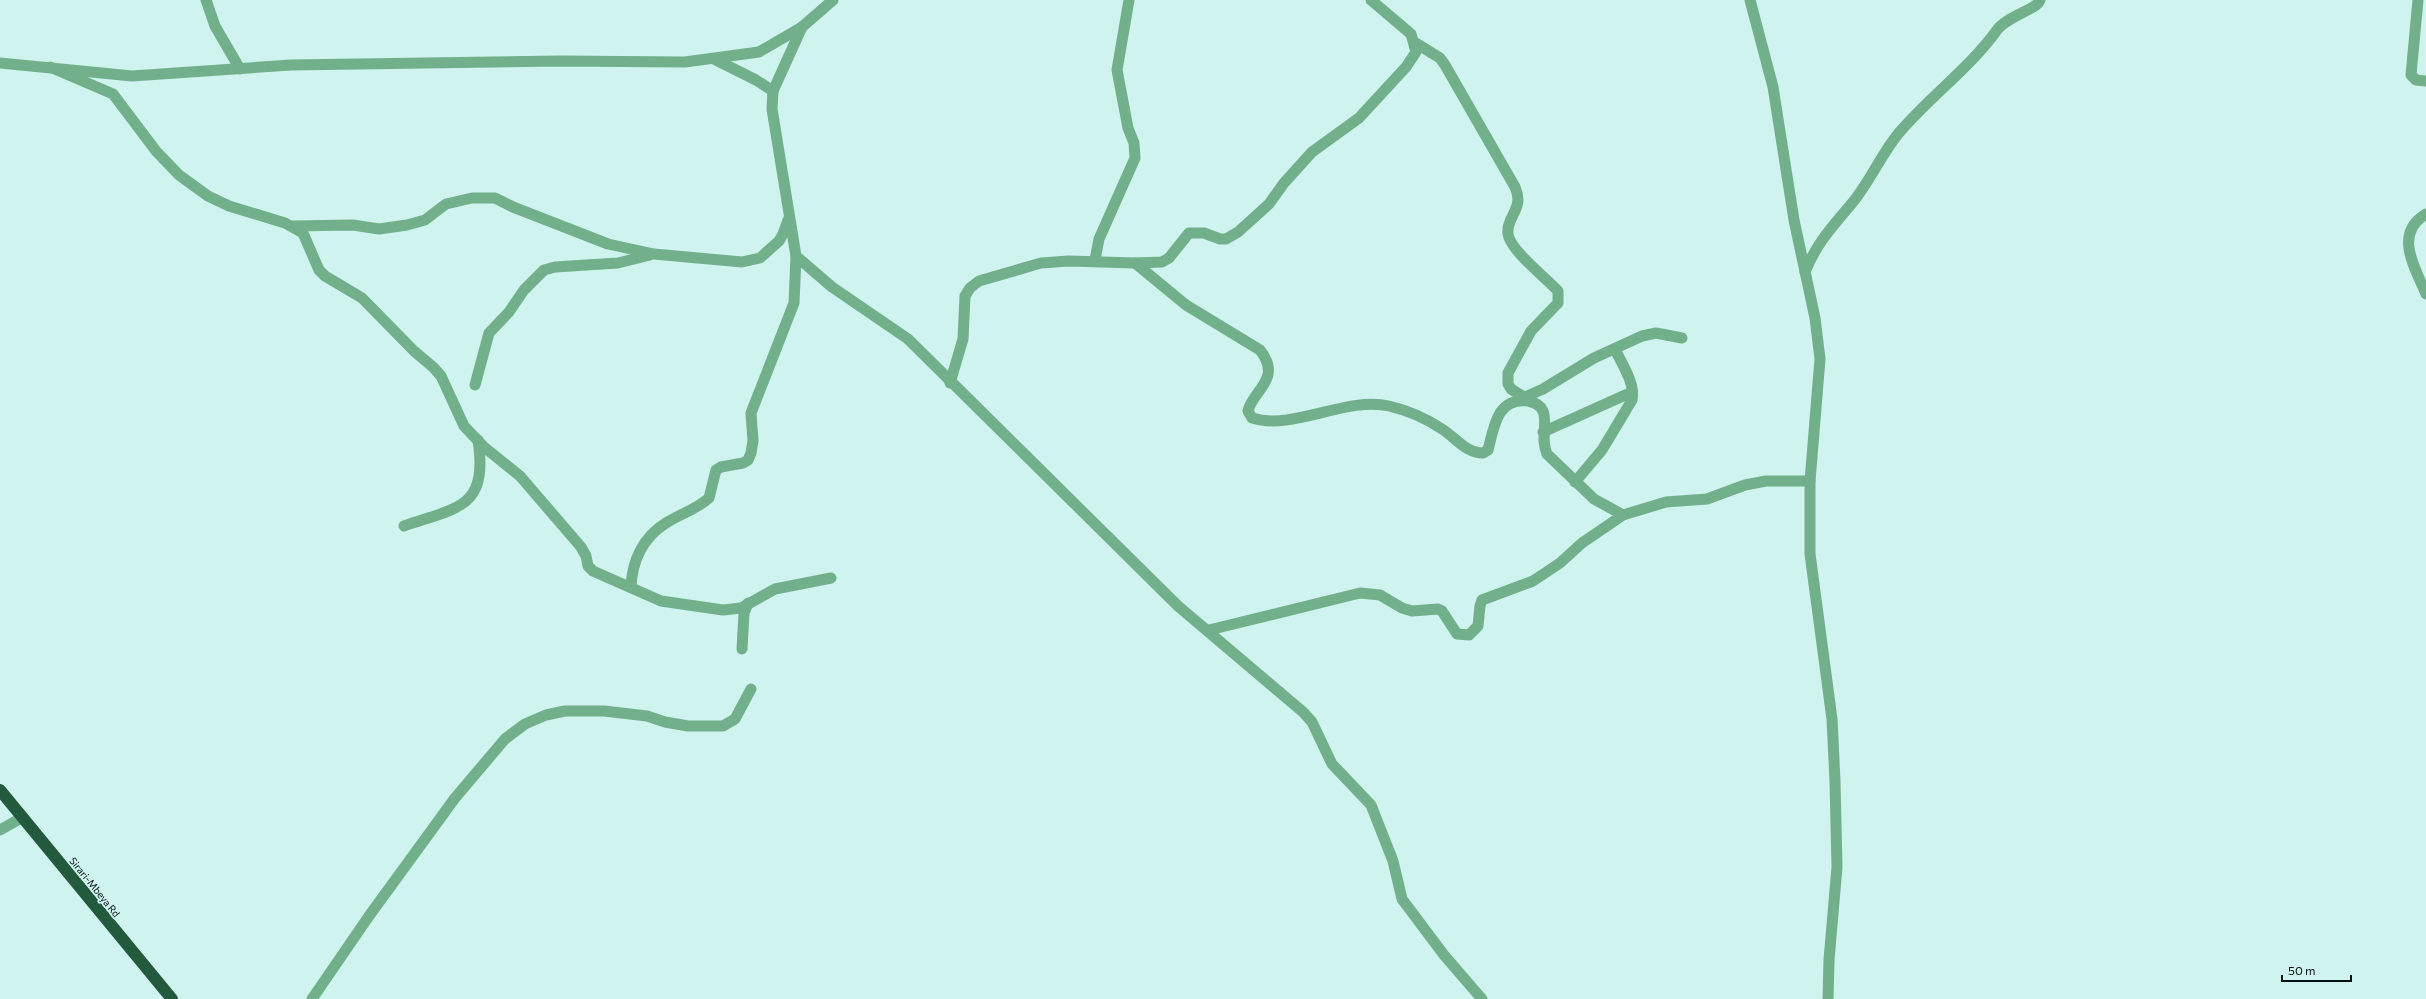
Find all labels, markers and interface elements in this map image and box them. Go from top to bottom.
street label: Sirari-Mbeya Rd [67,855,123,919]
scale bar [2282,957,2351,983]
text: 50 m [2288,963,2316,977]

